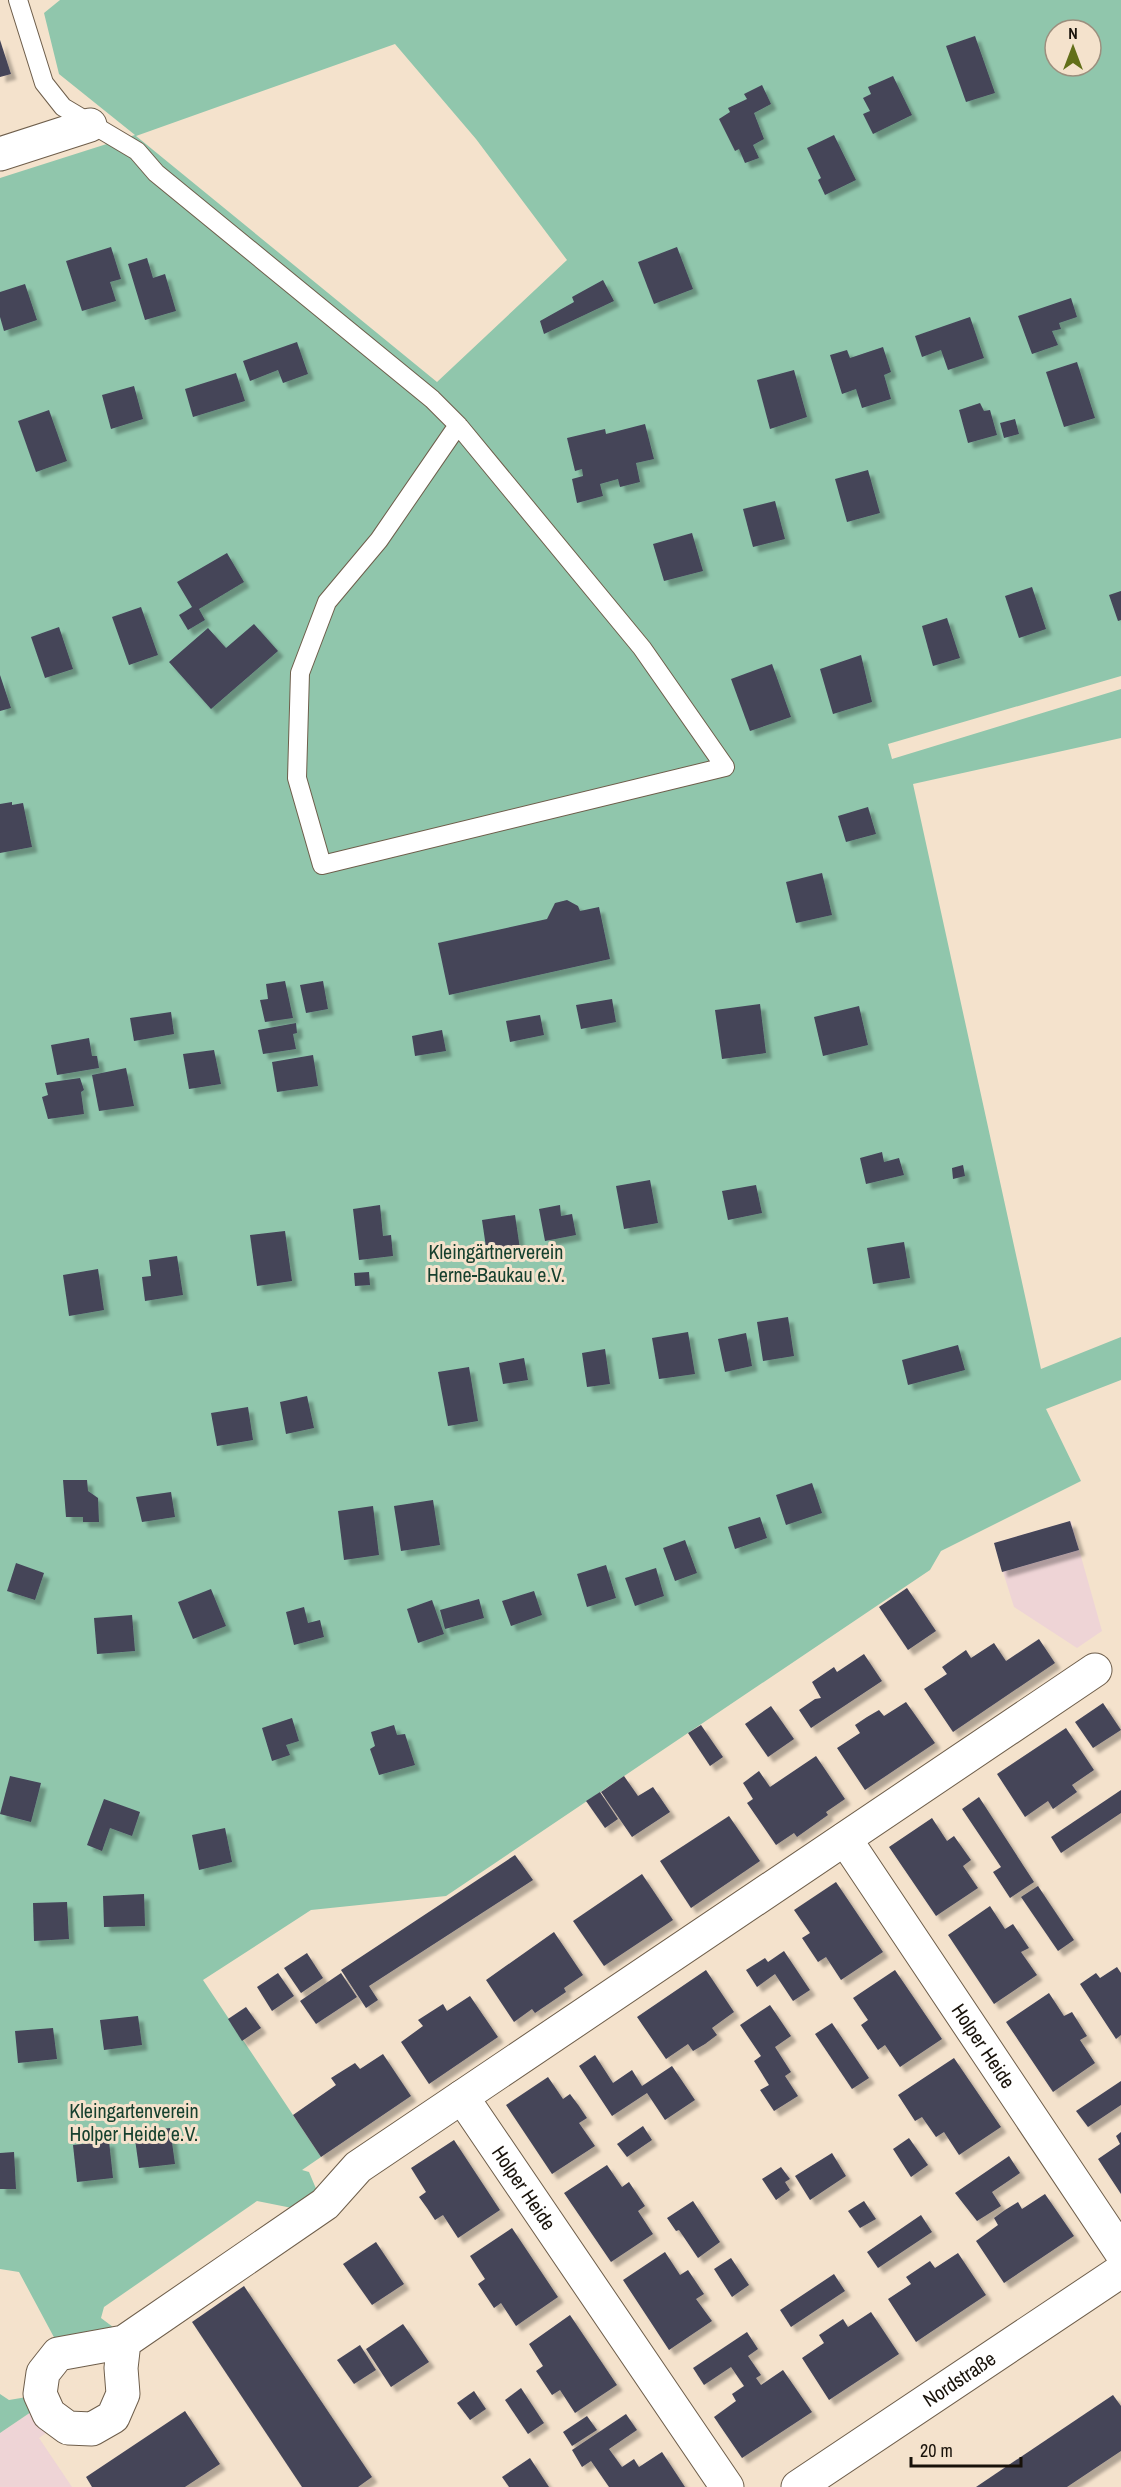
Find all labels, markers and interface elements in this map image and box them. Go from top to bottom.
north arrow [1043,18,1103,78]
text: N [1068,22,1078,44]
park label: Kleingärtnerverein Herne-Baukau e.V. [427,1238,565,1288]
street label: Holper Heide [946,1998,1022,2093]
park label: Kleingartenverein Holper Heide e.V. [69,2097,199,2147]
street label: Holper Heide [486,2140,563,2235]
street label: Nordstraße [917,2345,1001,2413]
scale bar [911,2430,1020,2468]
text: 20 m [920,2438,953,2463]

